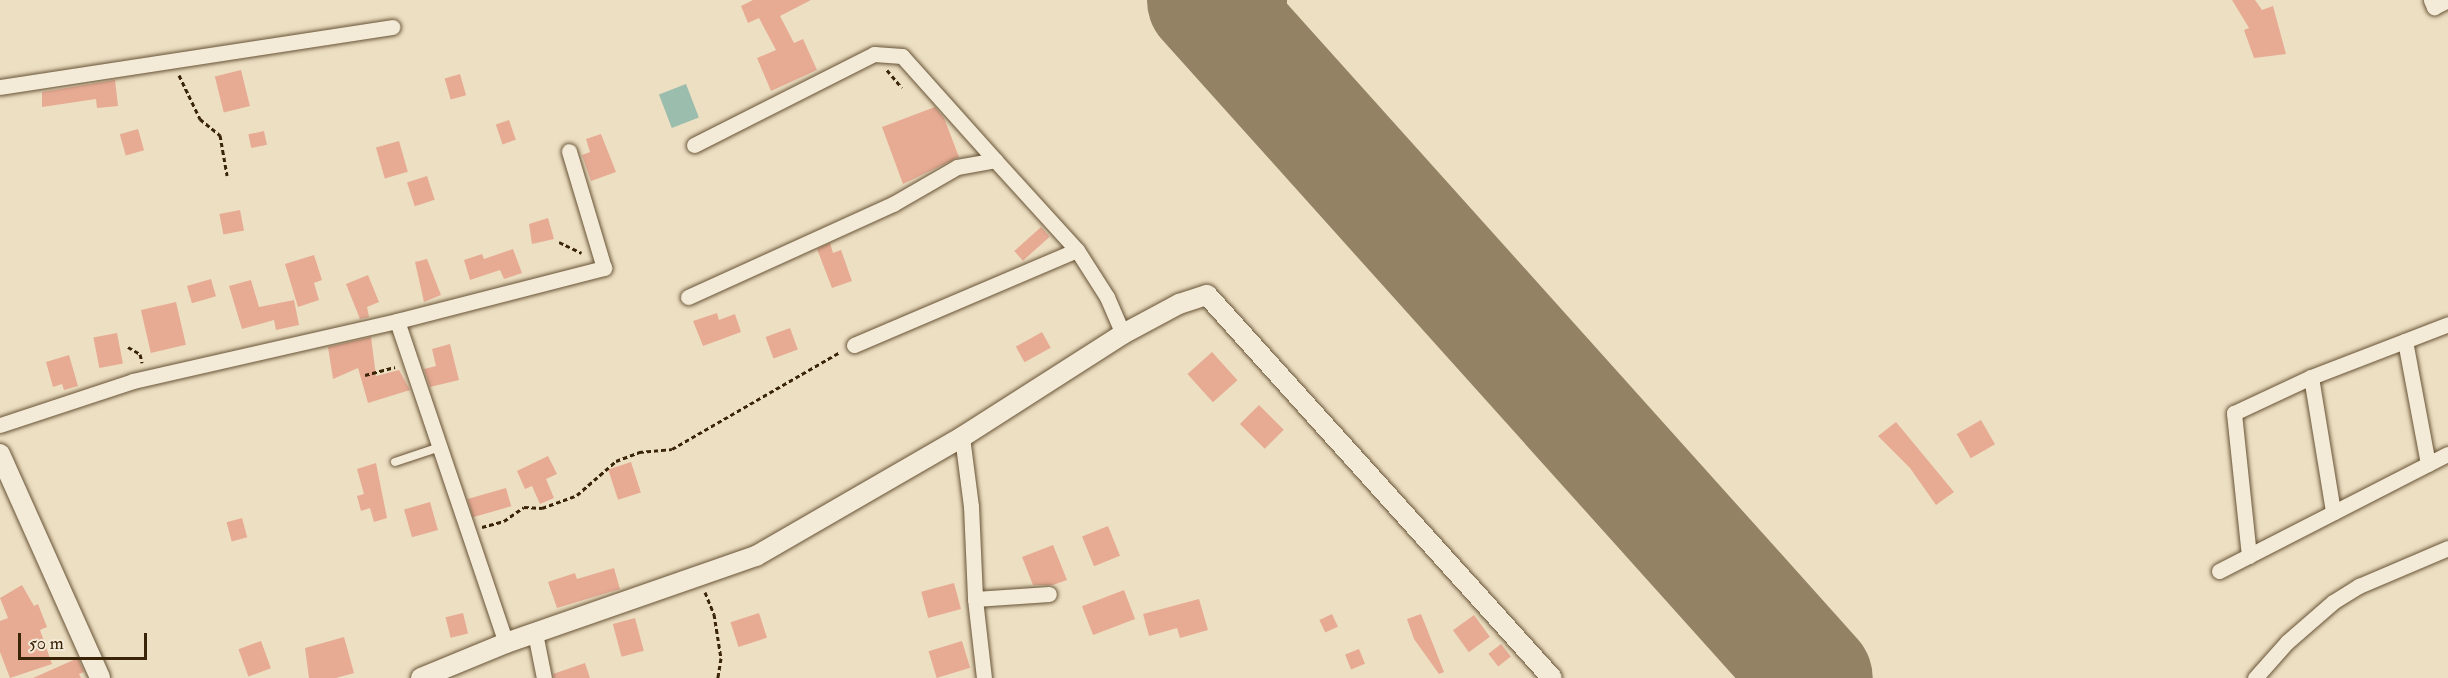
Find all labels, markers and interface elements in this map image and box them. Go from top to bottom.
scale bar [21,621,150,659]
text: 50 m [29,632,64,655]

